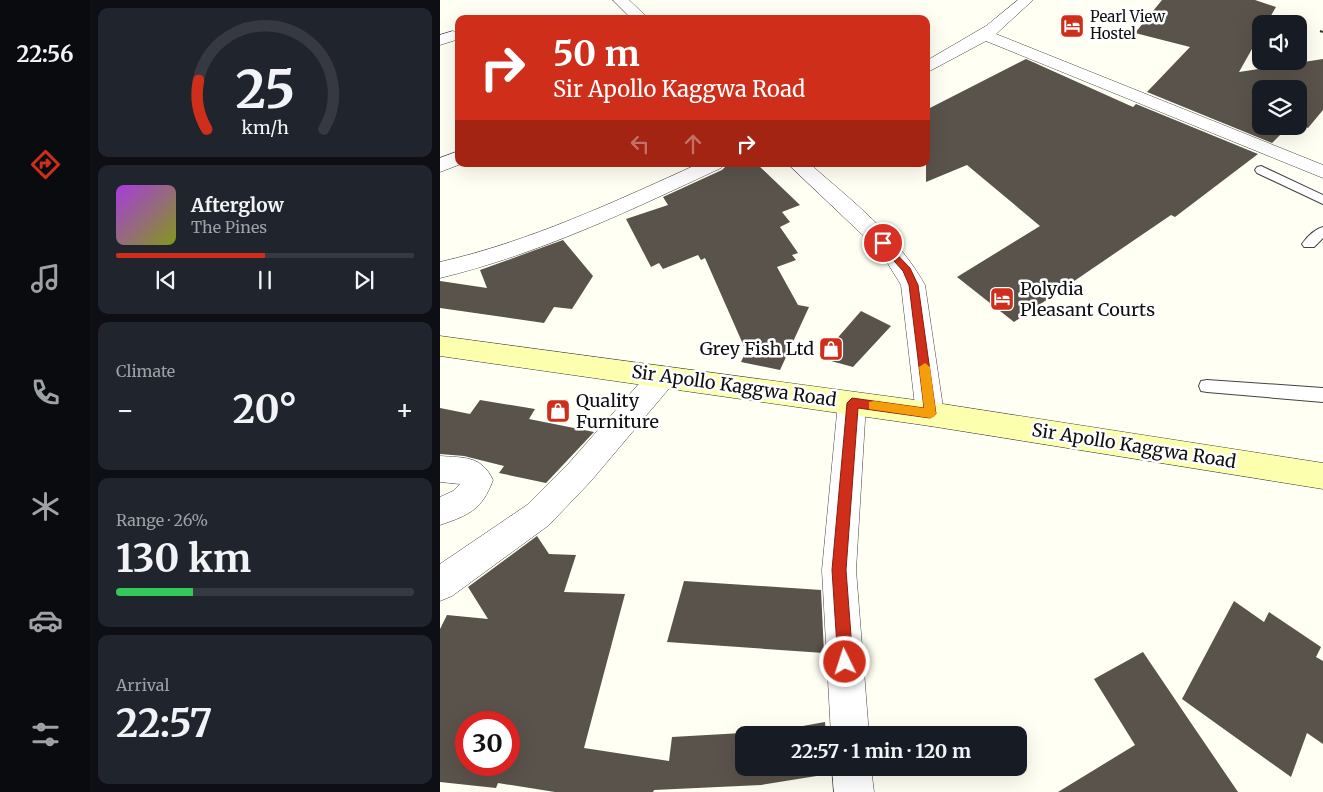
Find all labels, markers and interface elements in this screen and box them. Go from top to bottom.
place label: Pearl View Hostel [1090,7,1166,43]
hotel icon: Pearl View Hostel [1059,13,1085,39]
map controls [1252,15,1307,135]
button: sound [1252,15,1307,70]
text: 50 m [553,32,640,76]
icon: right [470,35,535,100]
text: 22:56 [17,40,73,68]
text: 25 [235,57,295,122]
text: Sir Apollo Kaggwa Road [553,75,805,103]
button: layers [1252,80,1307,135]
text: km/h [241,116,289,139]
icon: left [626,130,654,158]
icon: ahead [679,130,707,158]
icon: right [732,130,760,158]
icon: directions [28,147,63,182]
text: Afterglow [191,193,284,217]
text: The Pines [191,217,267,237]
pin [862,222,904,264]
icon: arrive [869,229,897,257]
icon: music [28,261,63,296]
icon: previous [152,266,180,294]
icon: pause [251,266,279,294]
icon: next [350,266,378,294]
place label: Polydia Pleasant Courts [1020,277,1155,321]
hotel icon: Polydia Pleasant Courts [989,286,1015,312]
shop icon: Grey Fish Ltd [818,336,844,362]
place label: Grey Fish Ltd [700,337,814,360]
street label: Sir Apollo Kaggwa Road [630,360,838,411]
text: Climate [116,361,175,381]
icon: phone [28,375,63,410]
text: 20° [233,386,297,433]
place label: Quality Furniture [576,389,659,433]
text: − [116,392,135,428]
text: + [395,392,414,428]
shop icon: Quality Furniture [545,398,571,424]
street label: Sir Apollo Kaggwa Road [1030,418,1238,473]
icon: climate [28,489,63,524]
text: Range · 26% [116,510,208,530]
text: 130 km [116,535,251,582]
icon: car [28,603,63,638]
position arrow [818,635,870,687]
text: Arrival [116,675,169,695]
text: 22:57 [116,700,212,747]
speed limit sign: 30 [455,711,520,776]
icon: filters [28,717,63,752]
text: 22:57 · 1 min · 120 m [791,739,971,763]

